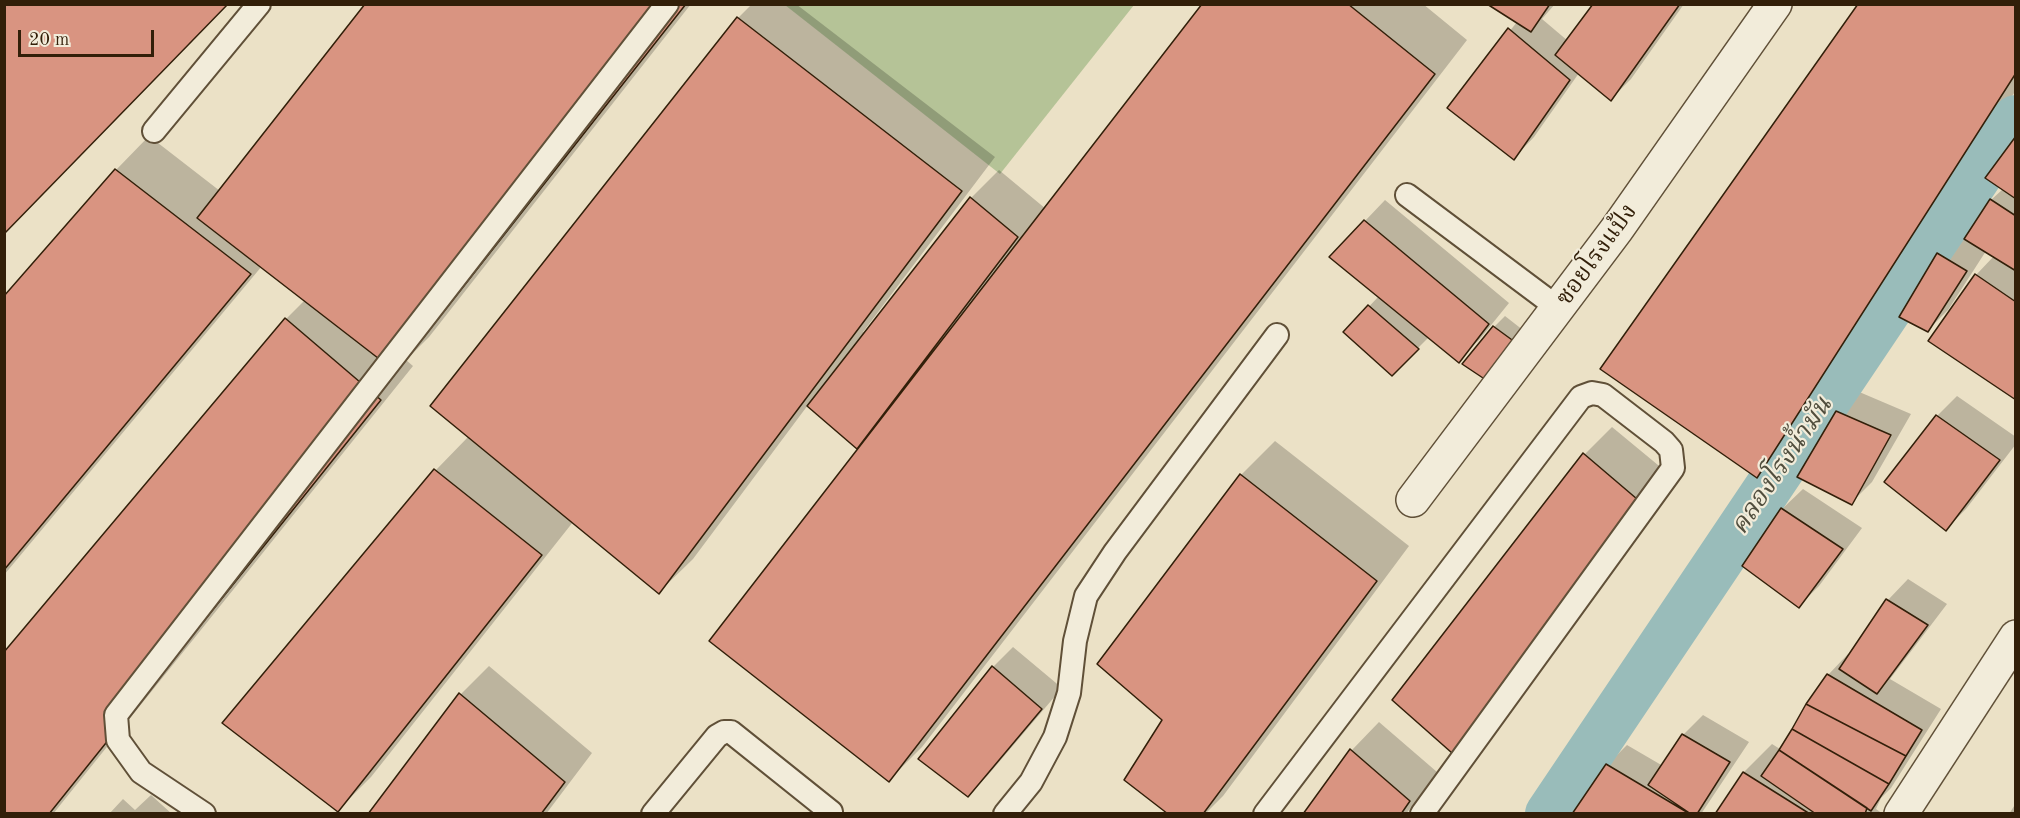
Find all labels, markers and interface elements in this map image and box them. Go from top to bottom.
scale bar [21,18,158,56]
text: 20 m [29,31,69,49]
street label: ซอยโรงแป้ง [1550,198,1644,312]
water label: คลองโรงน้ำมัน [1725,391,1839,541]

